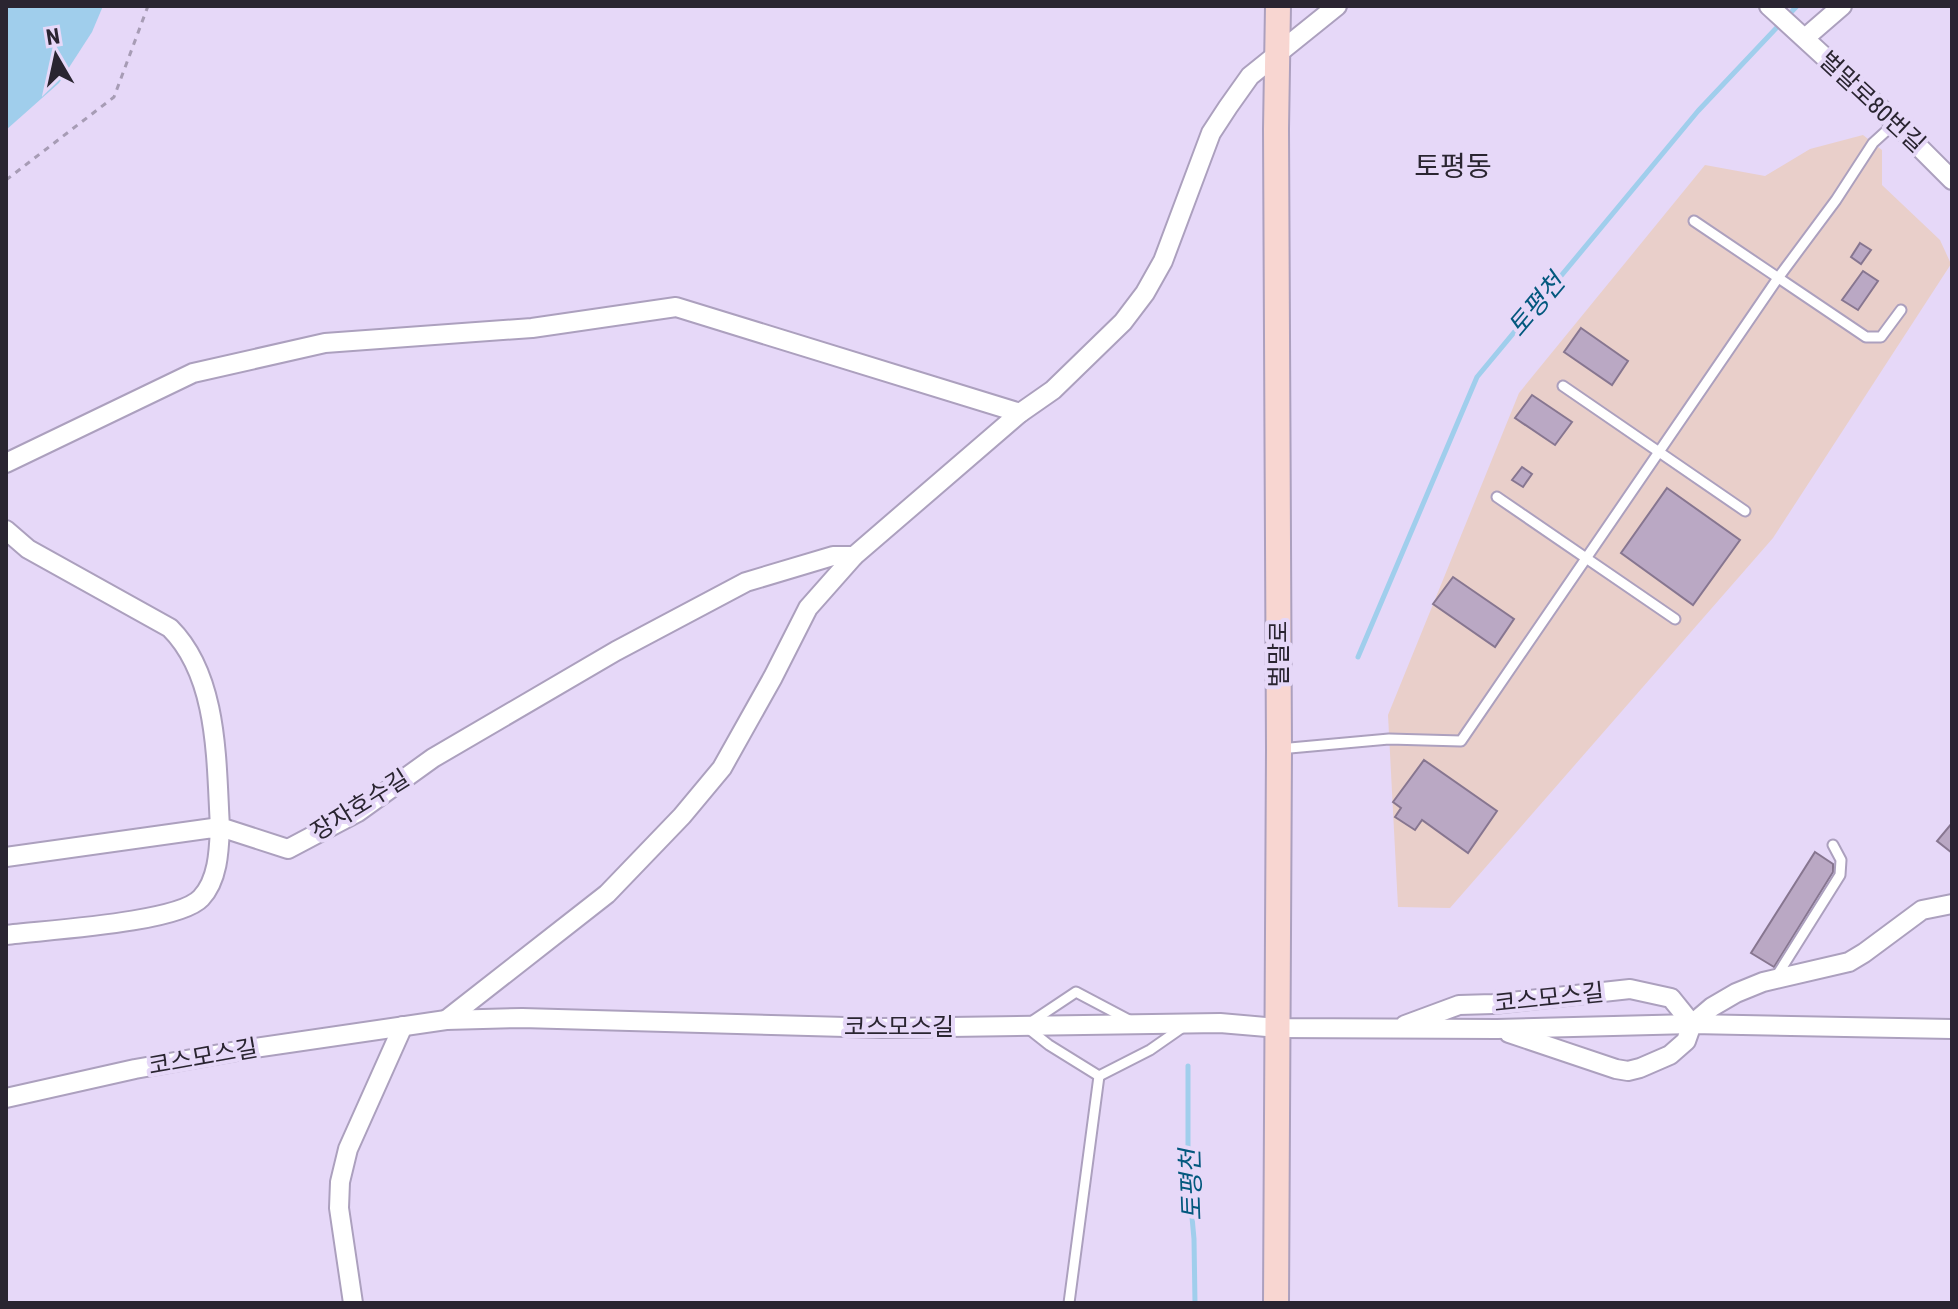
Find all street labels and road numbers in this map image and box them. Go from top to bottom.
street label: 벌말로80번길 [1813,46,1931,158]
street label: 벌말로 [1265,621,1293,687]
street label: 장자호수길 [306,764,414,846]
street label: 코스모스길 [1493,978,1605,1018]
street label: 코스모스길 [844,1013,954,1041]
street label: 코스모스길 [146,1034,260,1080]

